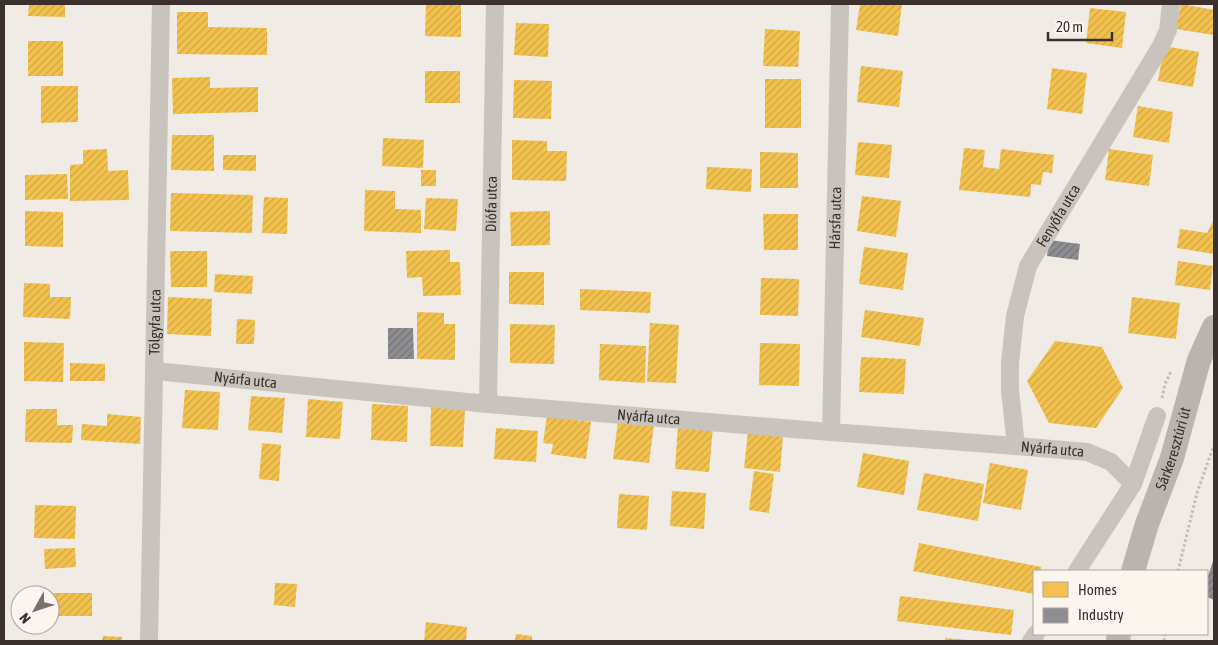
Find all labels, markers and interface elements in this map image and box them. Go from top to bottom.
scale bar [1048,10,1112,42]
text: 20 m [1056,18,1083,35]
street label: Diófa utca [482,176,500,232]
street label: Fenyőfa utca [1033,181,1083,250]
street label: Hársfa utca [826,187,844,250]
street label: Tölgyfa utca [145,289,164,355]
street label: Nyárfa utca [213,368,278,391]
street label: Sárkeresztúri út [1152,405,1194,492]
street label: Nyárfa utca [617,406,681,428]
street label: Nyárfa utca [1020,437,1085,460]
legend [1033,570,1208,635]
text: Homes [1078,581,1117,598]
north arrow [10,585,60,635]
text: Industry [1078,606,1124,623]
text: N [16,610,34,627]

